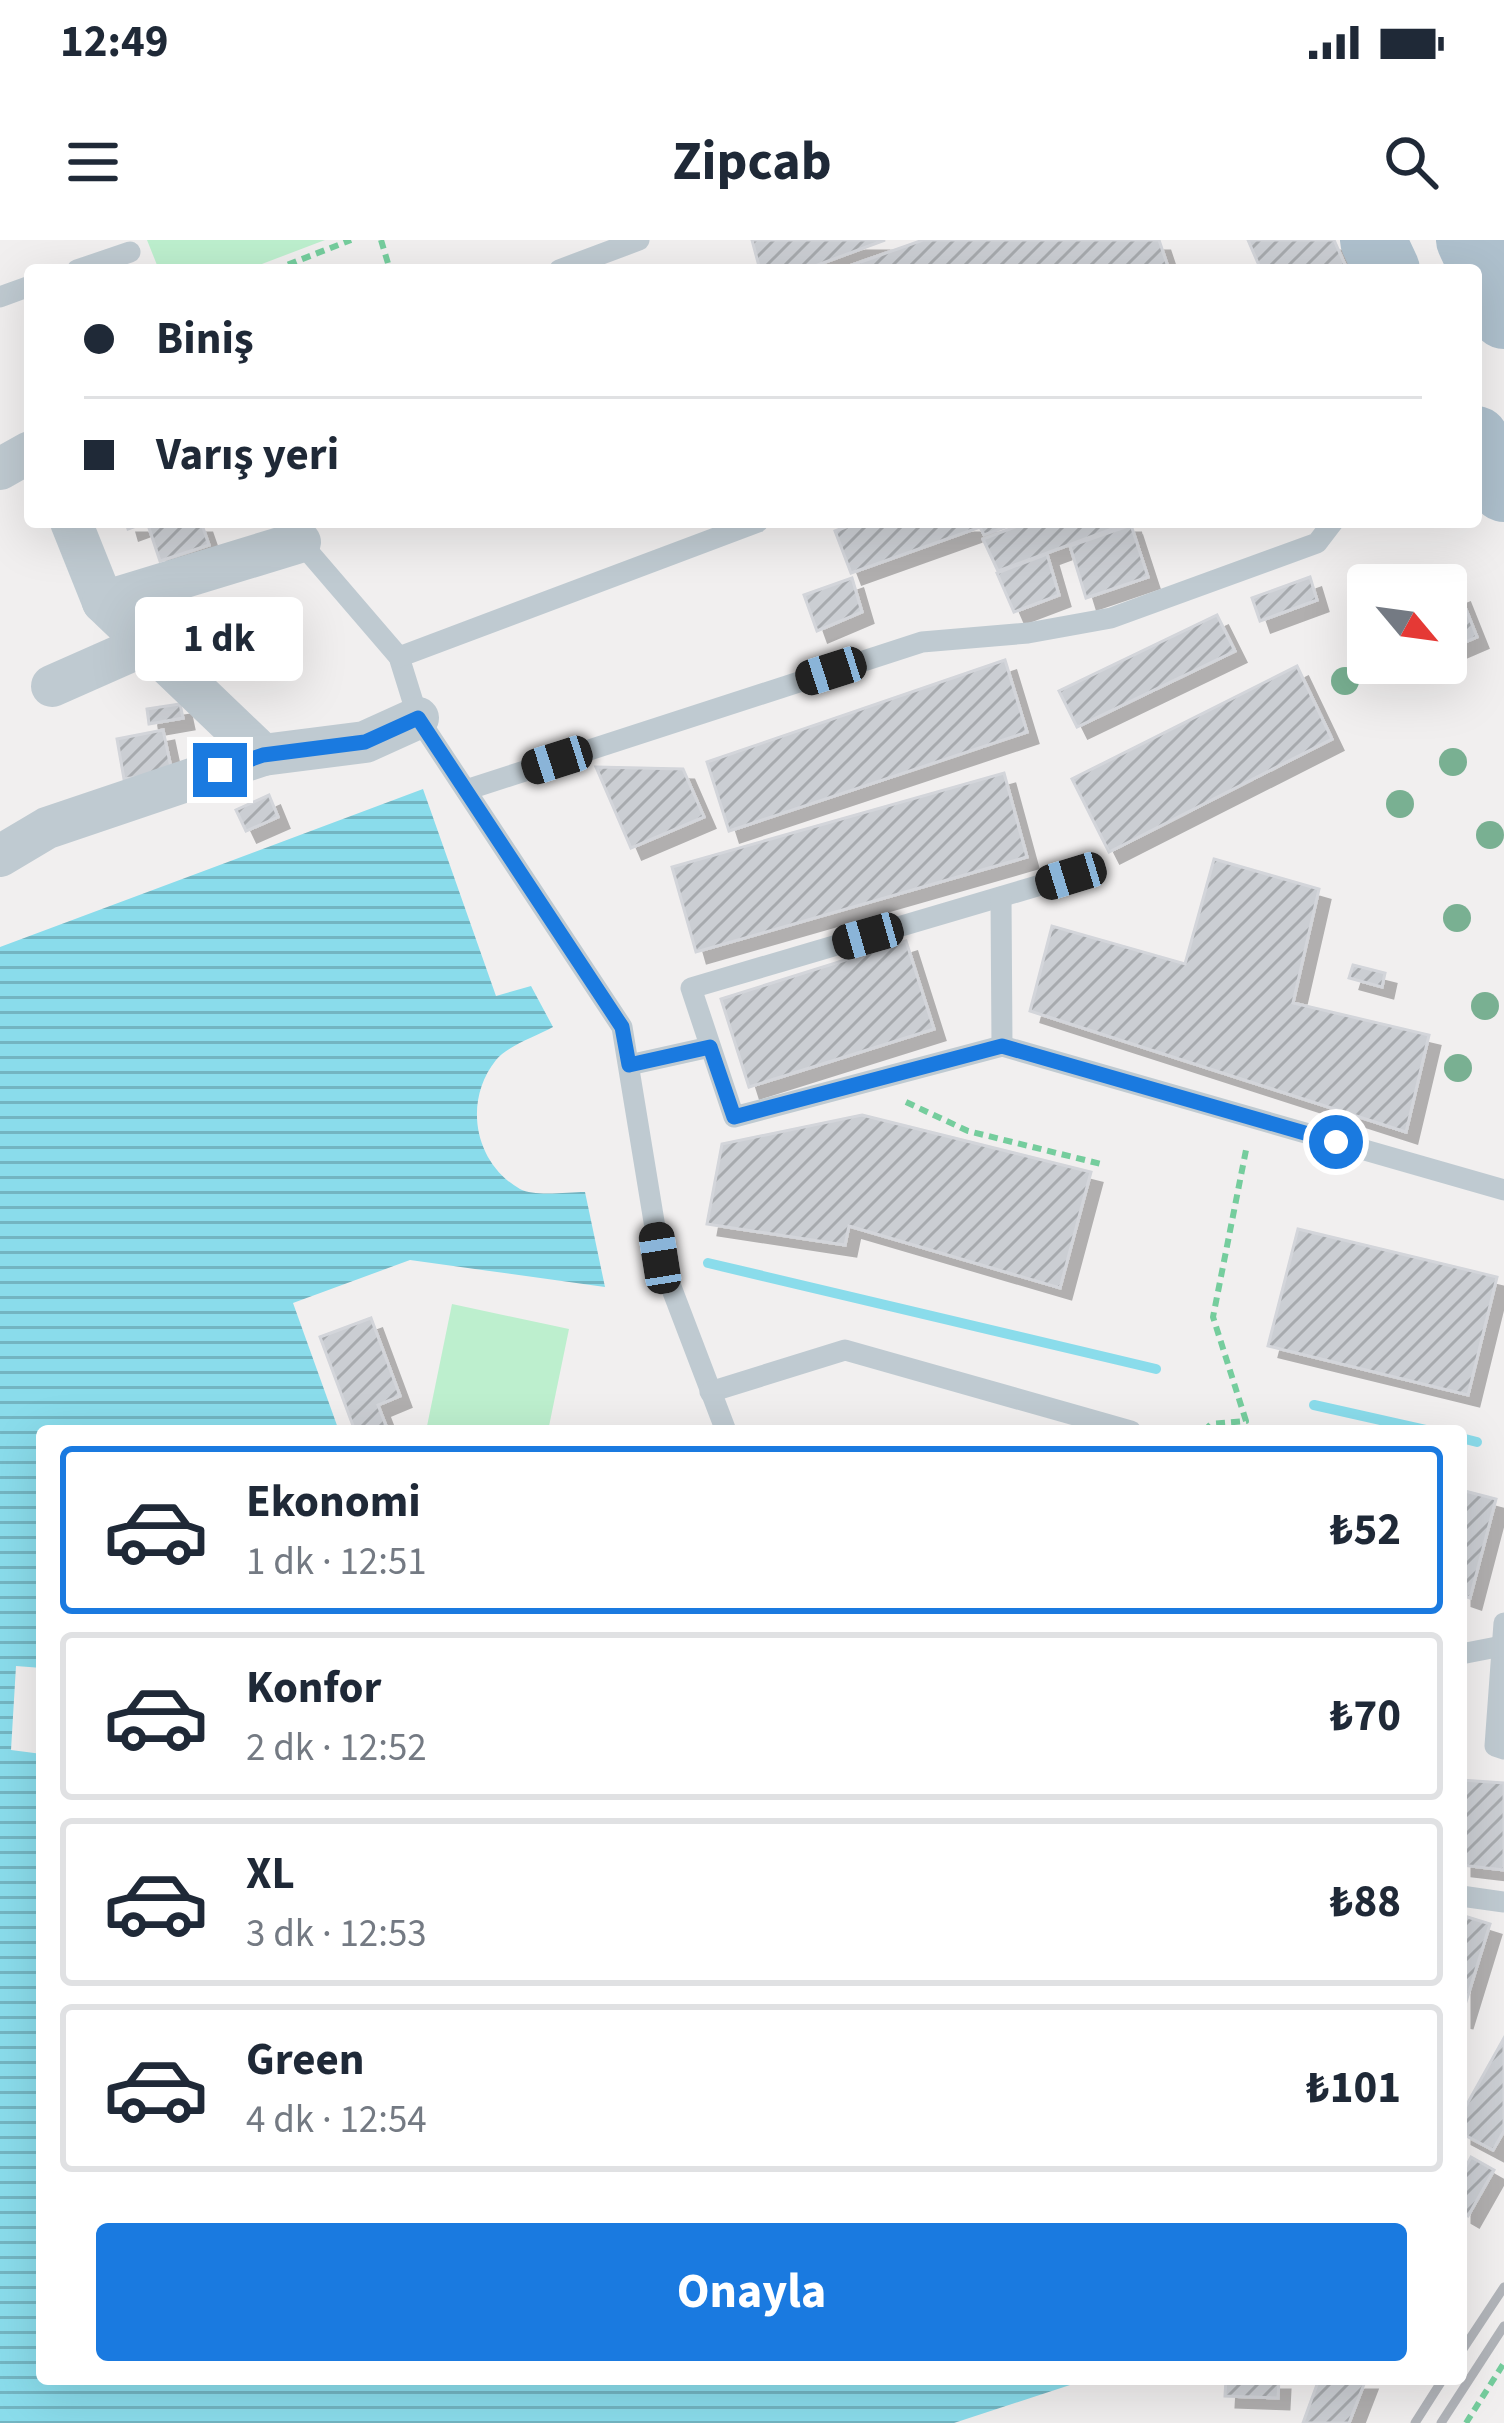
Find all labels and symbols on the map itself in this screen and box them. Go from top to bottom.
north arrow [1347,564,1467,684]
callout: 1 dk [136,596,304,680]
car [791,643,871,699]
car [517,732,597,788]
route end [193,743,247,797]
car [1031,848,1111,904]
car [828,909,908,963]
route start [1309,1115,1363,1169]
car [637,1220,683,1296]

